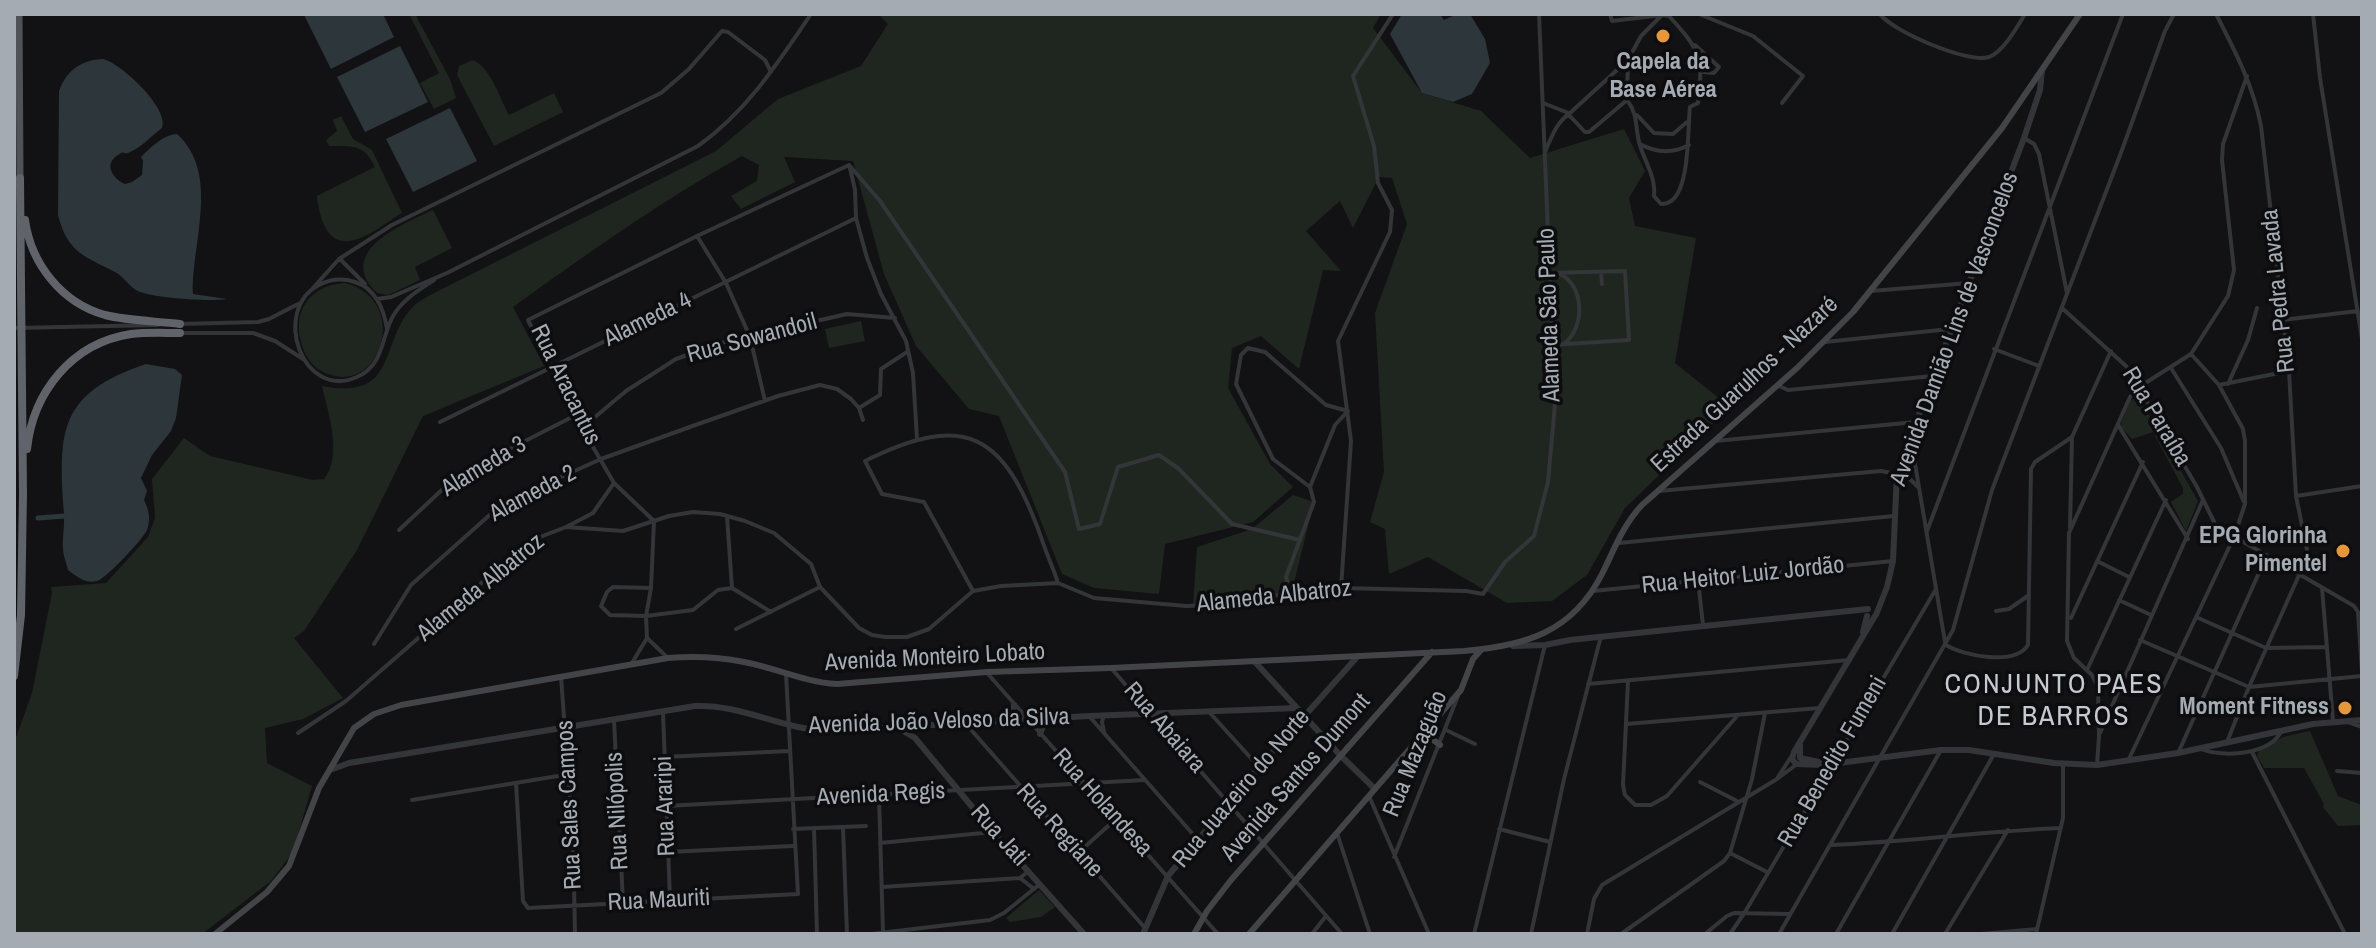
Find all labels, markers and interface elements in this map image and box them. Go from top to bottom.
marker: Capela da Base Aérea [1654,27,1672,45]
place label: Capela da Base Aérea [1609,49,1717,105]
street label: Avenida Damião Lins de Vasconcelos [1885,168,2025,490]
street label: Rua Pedra Lavada [2256,208,2302,374]
street label: Alameda São Paulo [1533,228,1567,402]
street label: Alameda 4 [599,286,697,354]
street label: Estrada Guarulhos - Nazaré [1646,291,1844,479]
street label: Rua Sowandoil [684,308,820,370]
street label: Rua Aracantus [524,320,606,450]
street label: Rua Paraíba [2115,362,2197,472]
street label: Alameda 3 [436,430,532,504]
street label: Alameda 2 [485,459,581,529]
place label: EPG Glorinha Pimentel [2199,523,2327,579]
street label: Alameda Albatroz [412,528,550,648]
marker: EPG Glorinha Pimentel [2334,542,2352,560]
street label: Rua Heitor Luiz Jordão [1640,551,1846,601]
street label: Alameda Albatroz [1195,575,1353,619]
street label: Avenida Monteiro Lobato [824,638,1046,678]
district label: CONJUNTO PAES DE BARROS [1944,668,2164,734]
street label: Rua Benedito Fumeni [1772,671,1894,853]
street label: Rua Abaiara [1117,677,1211,779]
street label: Rua Mazaguão [1378,687,1454,821]
street label: Avenida Santos Dumont [1215,688,1377,868]
place label: Moment Fitness [2179,694,2329,722]
marker: Moment Fitness [2336,699,2354,717]
street label: Avenida João Veloso da Silva [808,703,1070,741]
street label: Rua Juazeiro do Norte [1167,704,1317,874]
street label: Rua Sales Campos [551,720,589,890]
street label: Rua Holandesa [1046,743,1158,863]
street label: Rua Nilópolis [601,751,635,871]
street label: Rua Araripi [650,755,682,857]
street label: Avenida Regis [816,777,946,813]
street label: Rua Regiane [1009,778,1109,884]
street label: Rua Jati [964,799,1034,873]
street label: Rua Mauriti [607,884,711,918]

